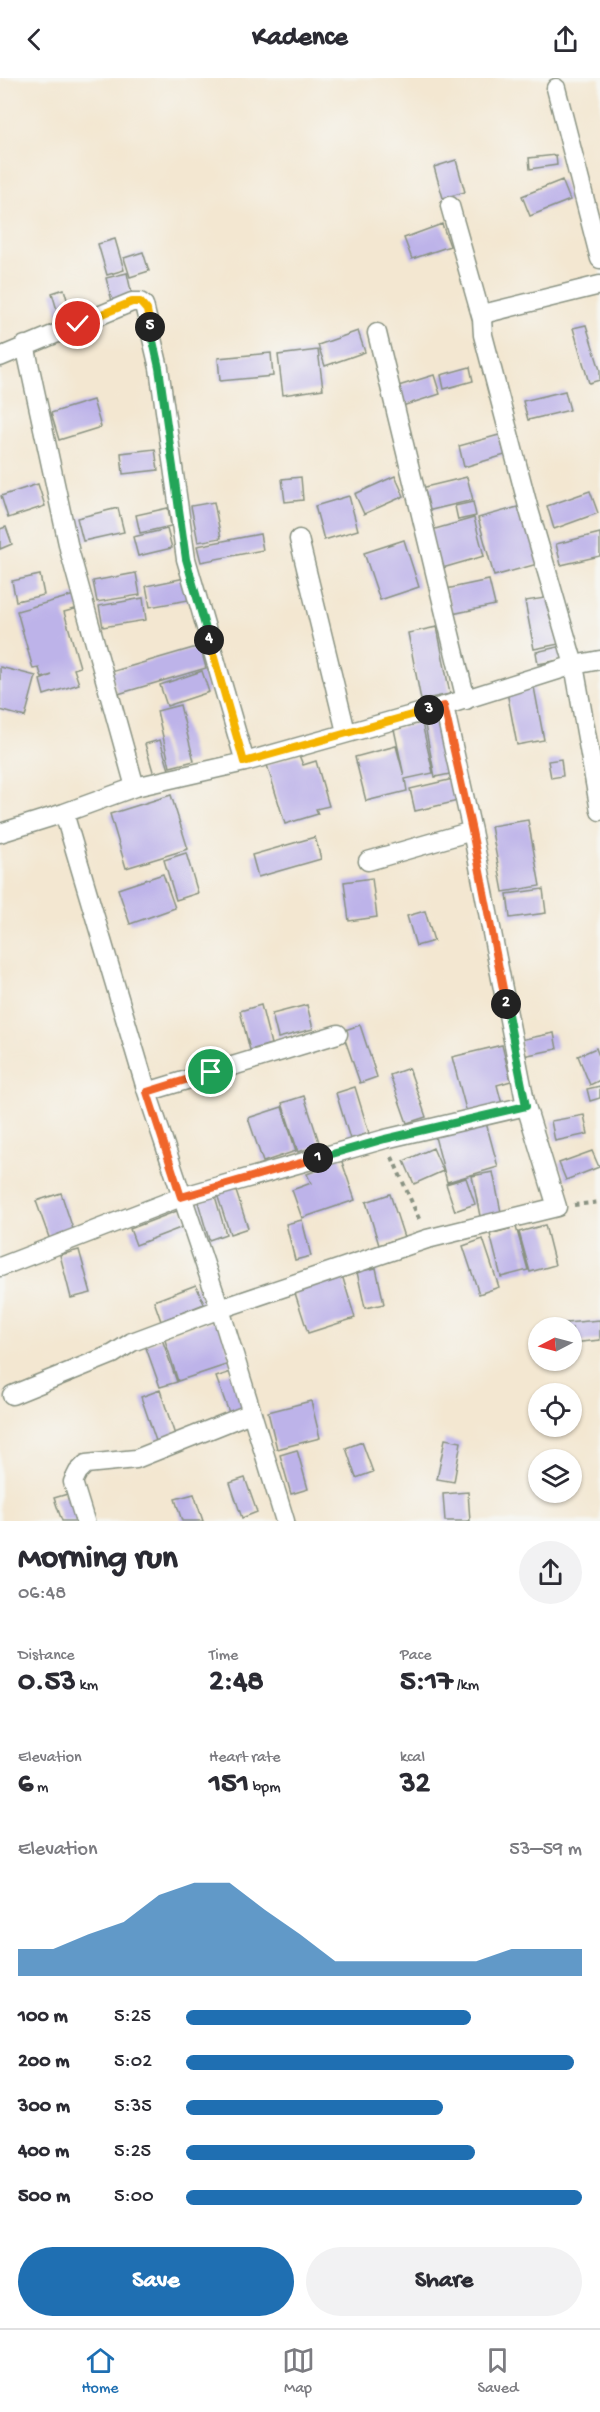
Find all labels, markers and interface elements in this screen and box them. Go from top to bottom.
icon: back [18,23,51,56]
text: Kadence [252,23,348,55]
icon: share [549,23,582,56]
pin [52,298,103,349]
icon: check [61,307,94,340]
pin: 5 [135,312,165,342]
text: 5 [146,317,154,336]
pin: 4 [194,625,224,655]
text: 4 [205,630,213,649]
pin: 3 [414,695,444,725]
text: 3 [425,700,433,719]
pin: 2 [491,989,521,1019]
text: 2 [502,994,510,1013]
pin [185,1046,236,1097]
icon: arrive [194,1055,227,1088]
pin: 1 [303,1143,333,1173]
text: 1 [315,1148,321,1167]
north arrow [528,1317,582,1371]
map controls [528,1317,582,1503]
button: locate [528,1383,582,1437]
button: layers [528,1449,582,1503]
text: Morning run [18,1541,178,1579]
button: share [519,1541,582,1604]
text: 06:48 [18,1583,66,1606]
text: Distance [18,1647,75,1666]
text: Time [209,1647,238,1666]
text: Pace [400,1647,431,1666]
text: 0.53 [18,1666,76,1701]
text: 2:48 [209,1666,264,1701]
text: 5:17 [400,1666,453,1701]
text: km [76,1677,98,1696]
text: /km [453,1677,479,1696]
text: Elevation [18,1749,82,1768]
text: Heart rate [209,1749,281,1768]
text: kcal [400,1749,425,1768]
text: 6 [18,1768,33,1803]
text: 151 [209,1768,249,1803]
text: 32 [400,1768,430,1803]
text: m [33,1779,48,1798]
text: bpm [249,1779,280,1798]
text: Elevation [18,1839,98,1862]
text: 53–59 m [509,1839,582,1862]
text: 100 m [18,2006,68,2029]
text: 5:25 [114,2006,151,2029]
text: 200 m [18,2051,69,2074]
text: 5:02 [114,2051,152,2074]
text: 300 m [18,2096,70,2119]
text: 5:35 [114,2096,152,2119]
text: 400 m [18,2141,69,2164]
text: 5:25 [114,2141,151,2164]
text: 500 m [18,2186,70,2209]
text: 5:00 [114,2186,154,2209]
button: Save [18,2247,294,2316]
button: Share [306,2247,582,2316]
tab: Home [81,2344,119,2399]
tab: Map [282,2344,315,2399]
tab: Saved [477,2344,518,2399]

